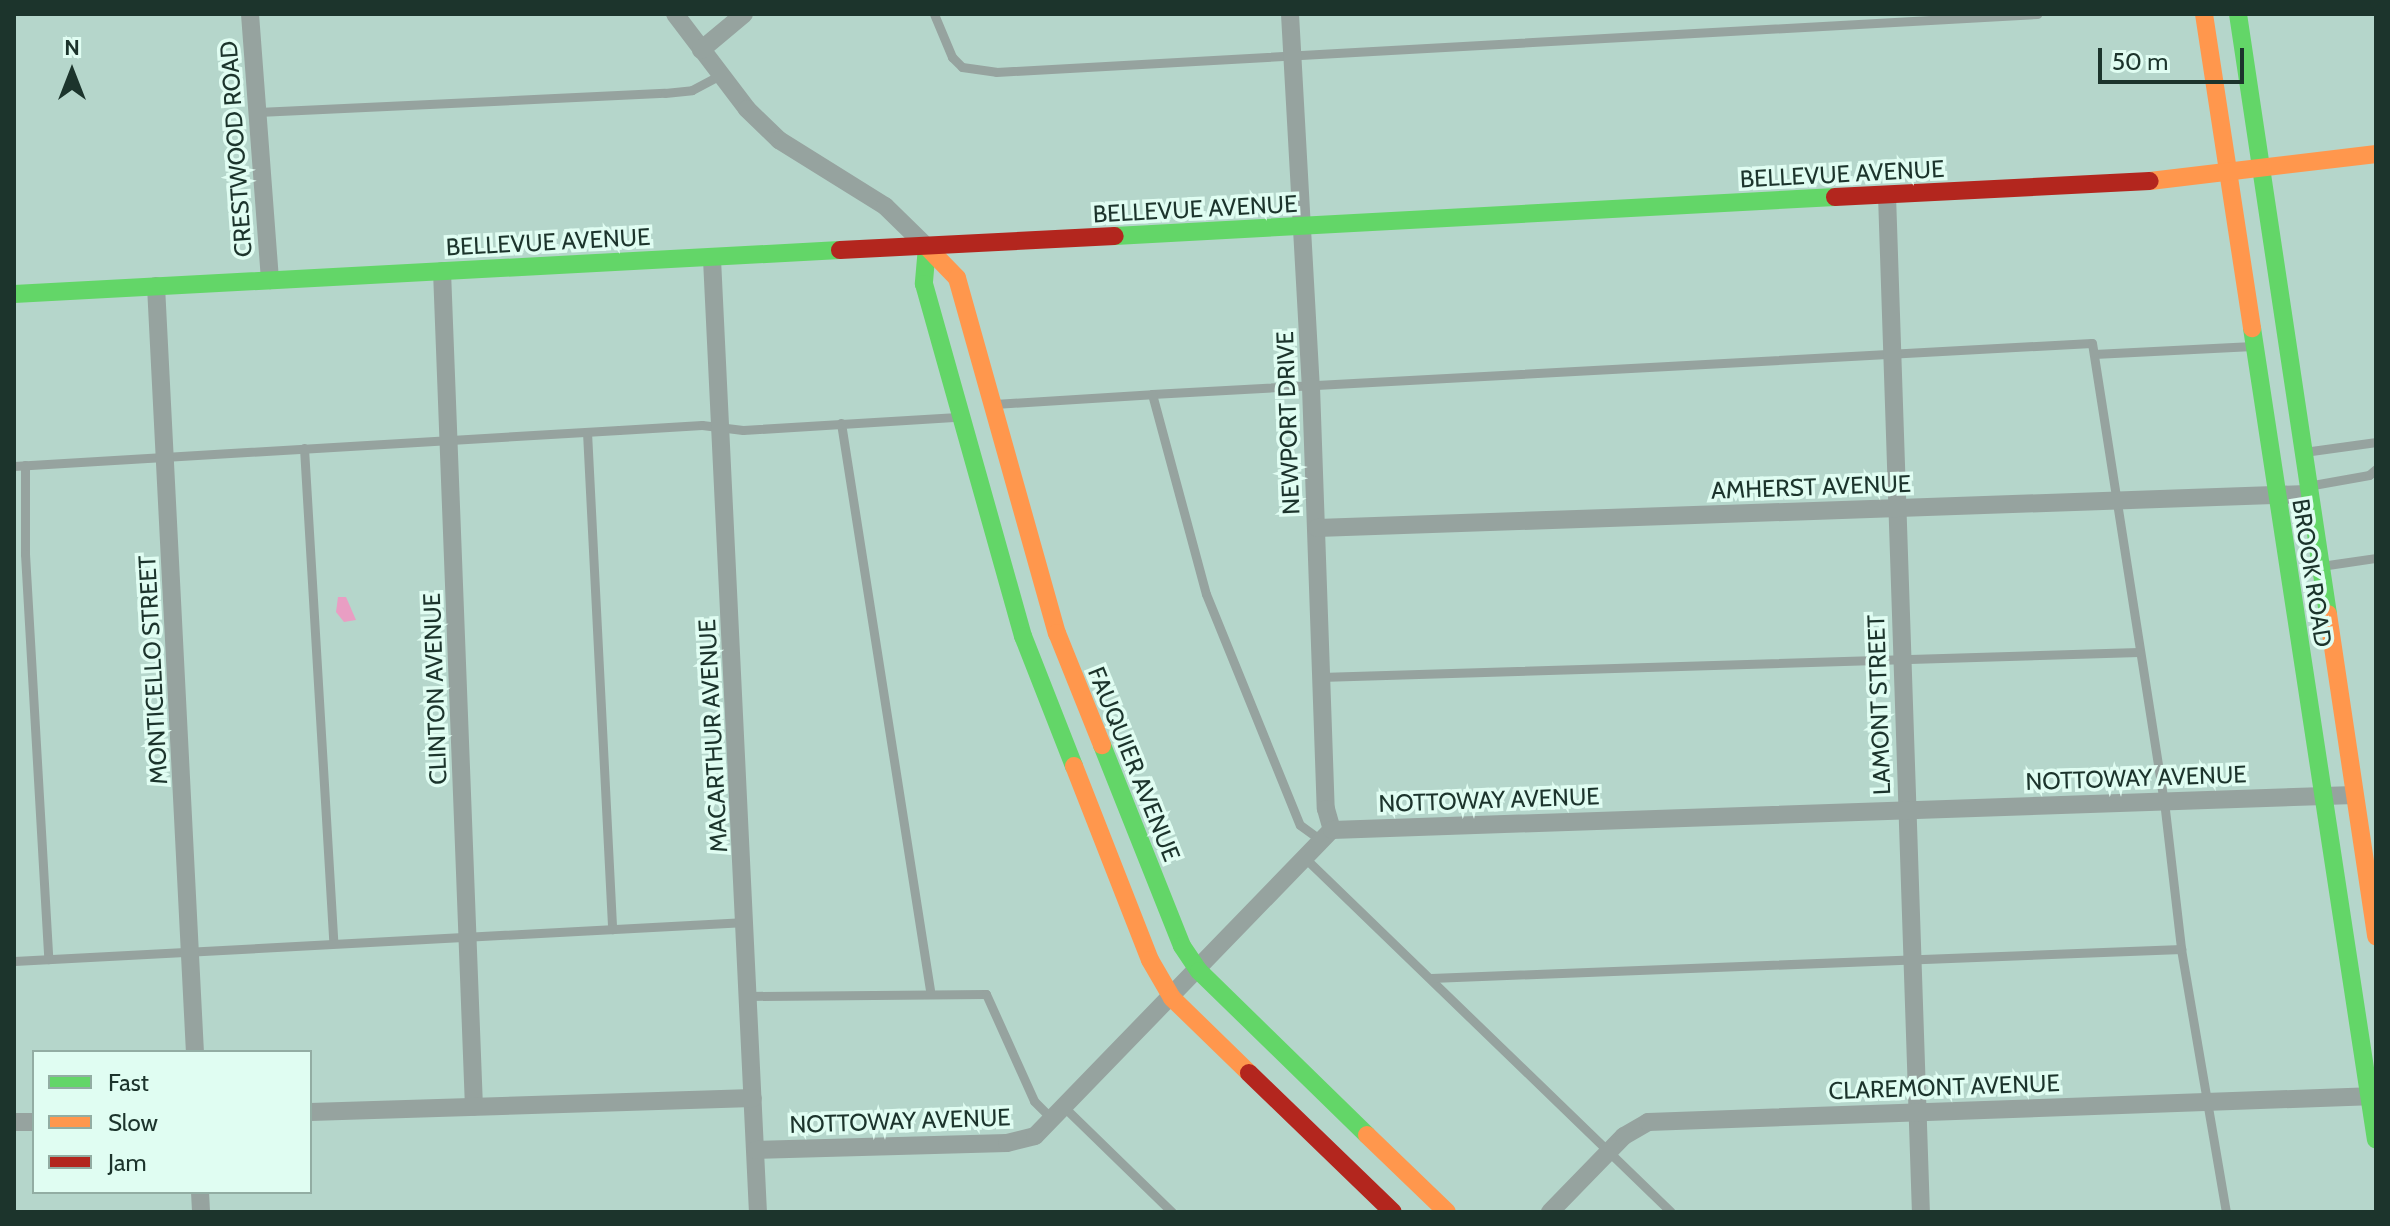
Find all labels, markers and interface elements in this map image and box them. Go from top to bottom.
north arrow [32,32,112,112]
scale bar [2102,32,2248,82]
text: N [64,34,80,61]
street label: CRESTWOOD ROAD [214,40,258,258]
text: 50 m [2112,47,2168,76]
street label: BELLEVUE AVENUE [1739,154,1945,194]
street label: BELLEVUE AVENUE [1092,189,1298,229]
street label: BELLEVUE AVENUE [445,222,651,262]
street label: NEWPORT DRIVE [1270,331,1306,515]
street label: AMHERST AVENUE [1710,469,1912,505]
street label: BROOK ROAD [2286,497,2338,649]
street label: MONTICELLO STREET [133,555,173,785]
street label: CLINTON AVENUE [417,593,453,785]
street label: LAMONT STREET [1861,614,1897,796]
street label: MACARTHUR AVENUE [693,618,733,854]
street label: FAUQUIER AVENUE [1082,662,1186,866]
street label: NOTTOWAY AVENUE [2025,760,2247,796]
street label: NOTTOWAY AVENUE [1378,782,1600,818]
legend [32,1050,312,1194]
text: Fast [108,1068,149,1097]
street label: CLAREMONT AVENUE [1828,1069,2060,1105]
street label: NOTTOWAY AVENUE [789,1103,1011,1139]
text: Slow [108,1108,158,1137]
text: Jam [108,1148,146,1177]

